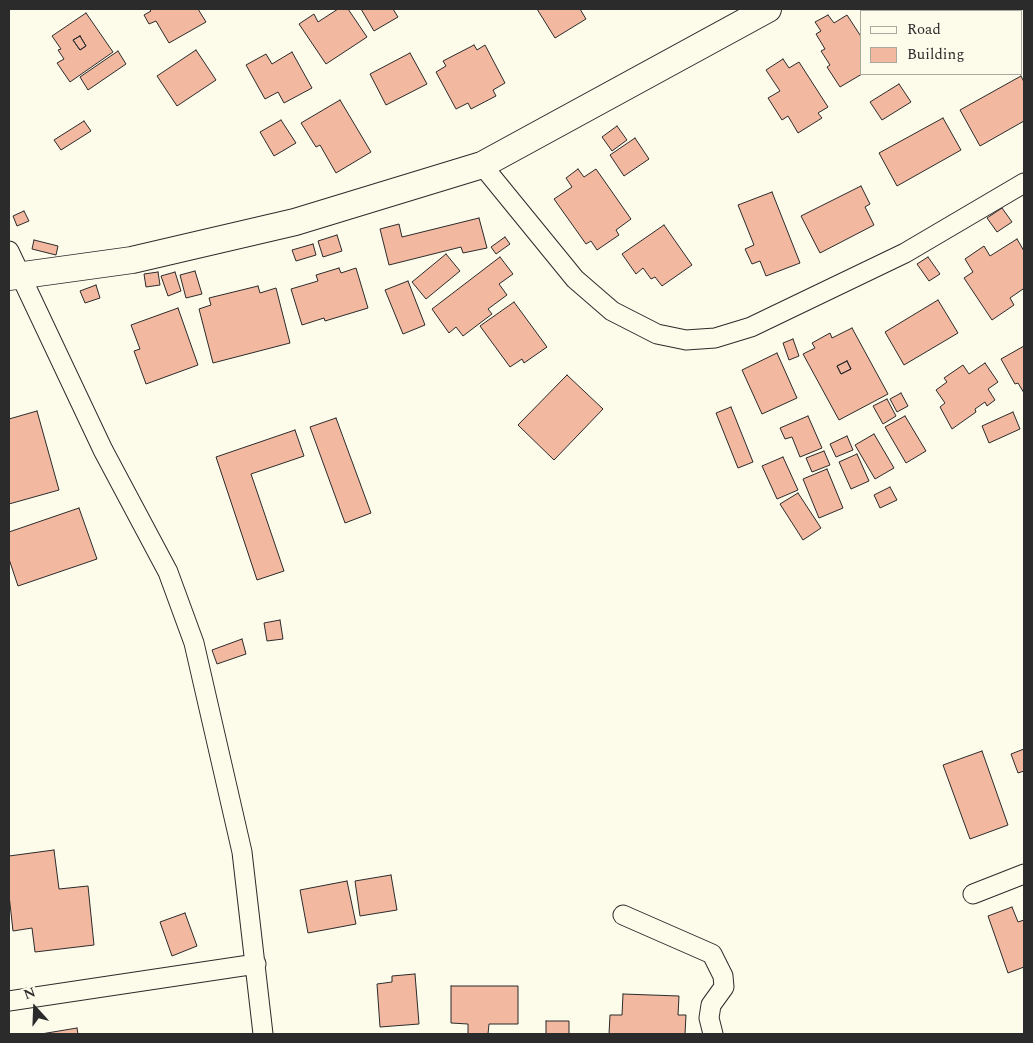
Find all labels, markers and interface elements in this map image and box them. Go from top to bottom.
legend [860,10,1023,75]
text: Road [907,18,941,41]
text: Building [907,43,964,66]
text: N [21,982,39,1005]
north arrow [10,983,60,1033]

